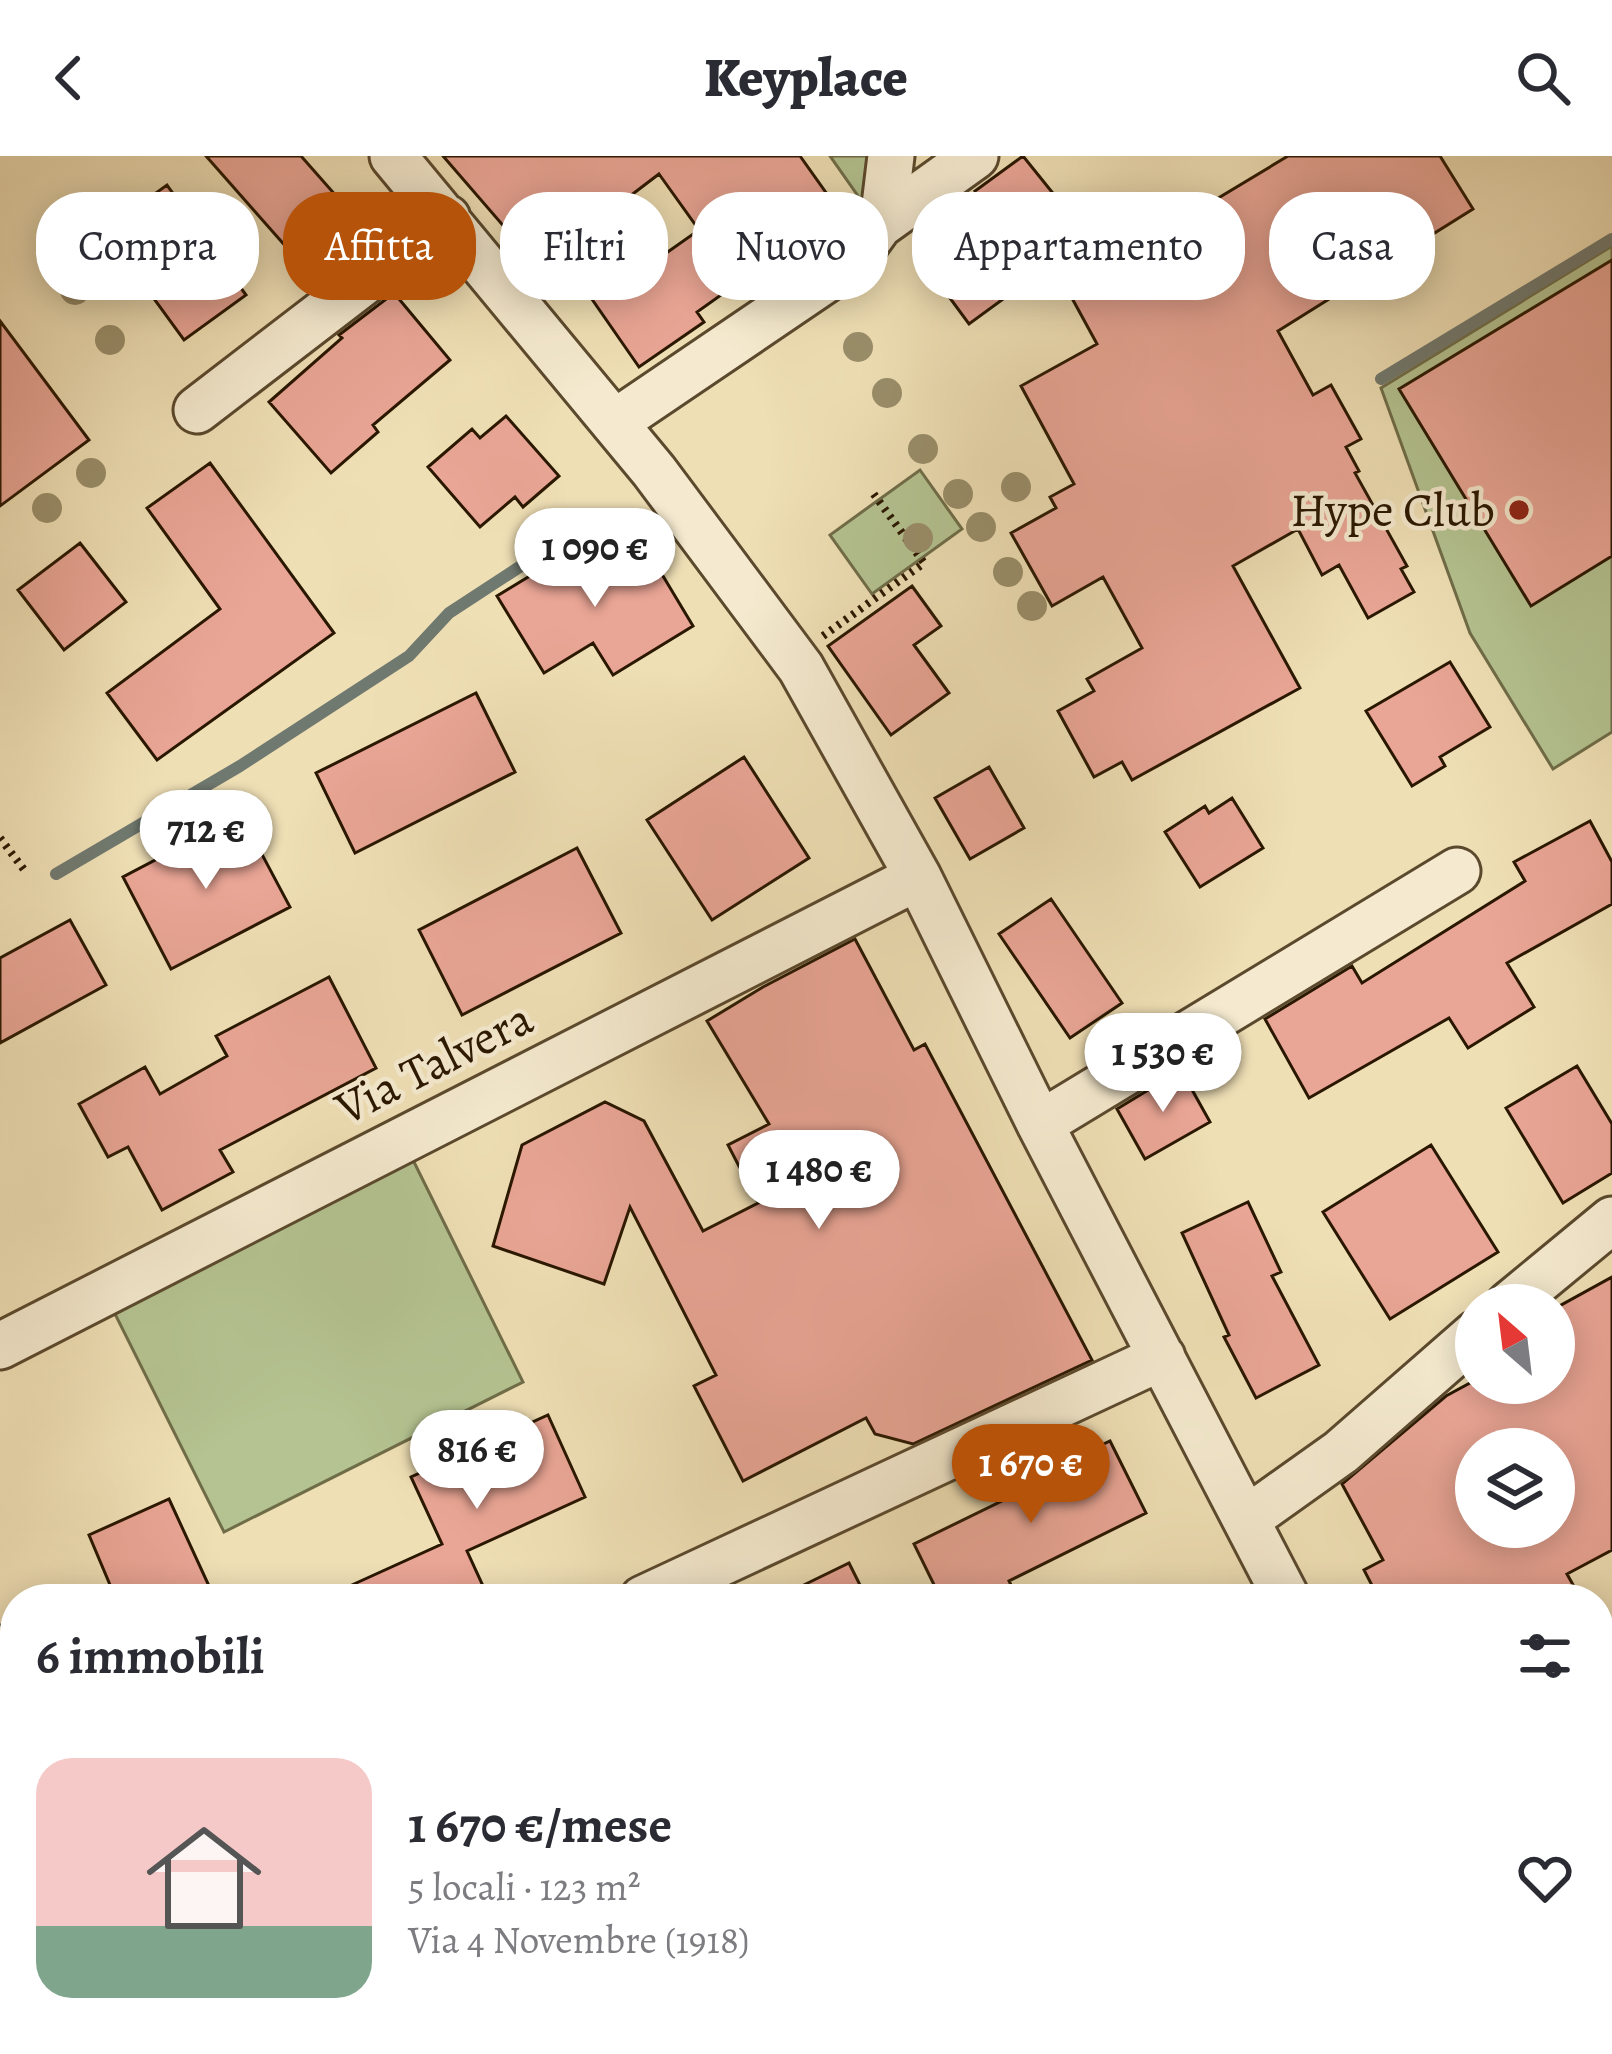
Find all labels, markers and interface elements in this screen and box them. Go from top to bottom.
text: Keyplace [704,41,908,115]
icon: back [36,45,102,111]
icon: search [1510,45,1576,111]
chip: Compra [36,192,259,300]
chip: Affitta [283,192,476,300]
chip: Filtri [500,192,668,300]
chip: Nuovo [692,192,888,300]
chip: Appartamento [912,192,1245,300]
chip: Casa [1269,192,1435,300]
place label: Hype Club [1290,477,1495,543]
marker: Hype Club [1506,497,1532,523]
pin: 1 090 € [484,508,706,610]
text: 1 090 € [541,520,649,573]
pin: 712 € [122,790,290,892]
text: 712 € [167,802,245,855]
street label: Via Talvera [323,985,544,1141]
pin: 1 530 € [1052,1013,1274,1115]
text: 1 530 € [1112,1025,1214,1078]
pin: 1 480 € [708,1130,930,1232]
text: 1 480 € [766,1142,872,1195]
north arrow [1455,1284,1575,1404]
map controls [1455,1284,1575,1548]
pin: 816 € [393,1410,561,1512]
text: 816 € [437,1422,517,1475]
pin: 1 670 € [920,1424,1142,1526]
button: layers [1455,1428,1575,1548]
text: 1 670 € [979,1436,1083,1489]
text: 6 immobili [36,1621,265,1691]
icon: filters [1512,1623,1578,1689]
text: 1 670 €/mese [408,1790,672,1860]
icon: home [132,1806,276,1950]
icon: heart [1512,1845,1578,1911]
text: 5 locali · 123 m² [408,1860,641,1913]
text: Via 4 Novembre (1918) [408,1913,750,1966]

